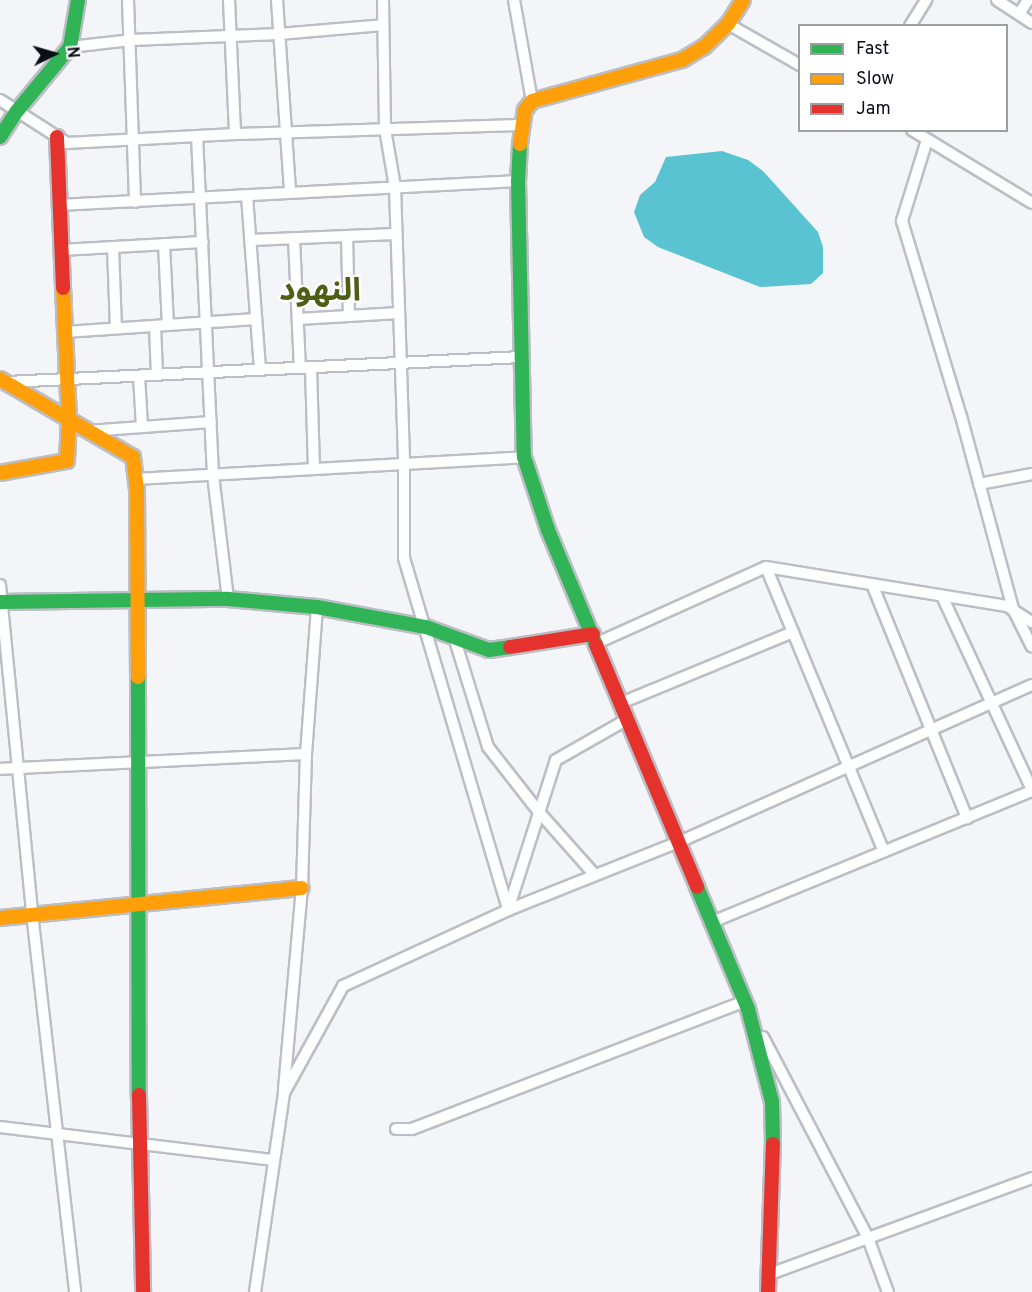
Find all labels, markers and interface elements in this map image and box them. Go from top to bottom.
north arrow [24,24,84,84]
legend [798,24,1008,132]
text: Fast [856,38,889,61]
text: N [61,46,82,59]
text: Slow [856,68,894,91]
text: Jam [856,98,891,121]
district label: النهود [279,273,361,311]

